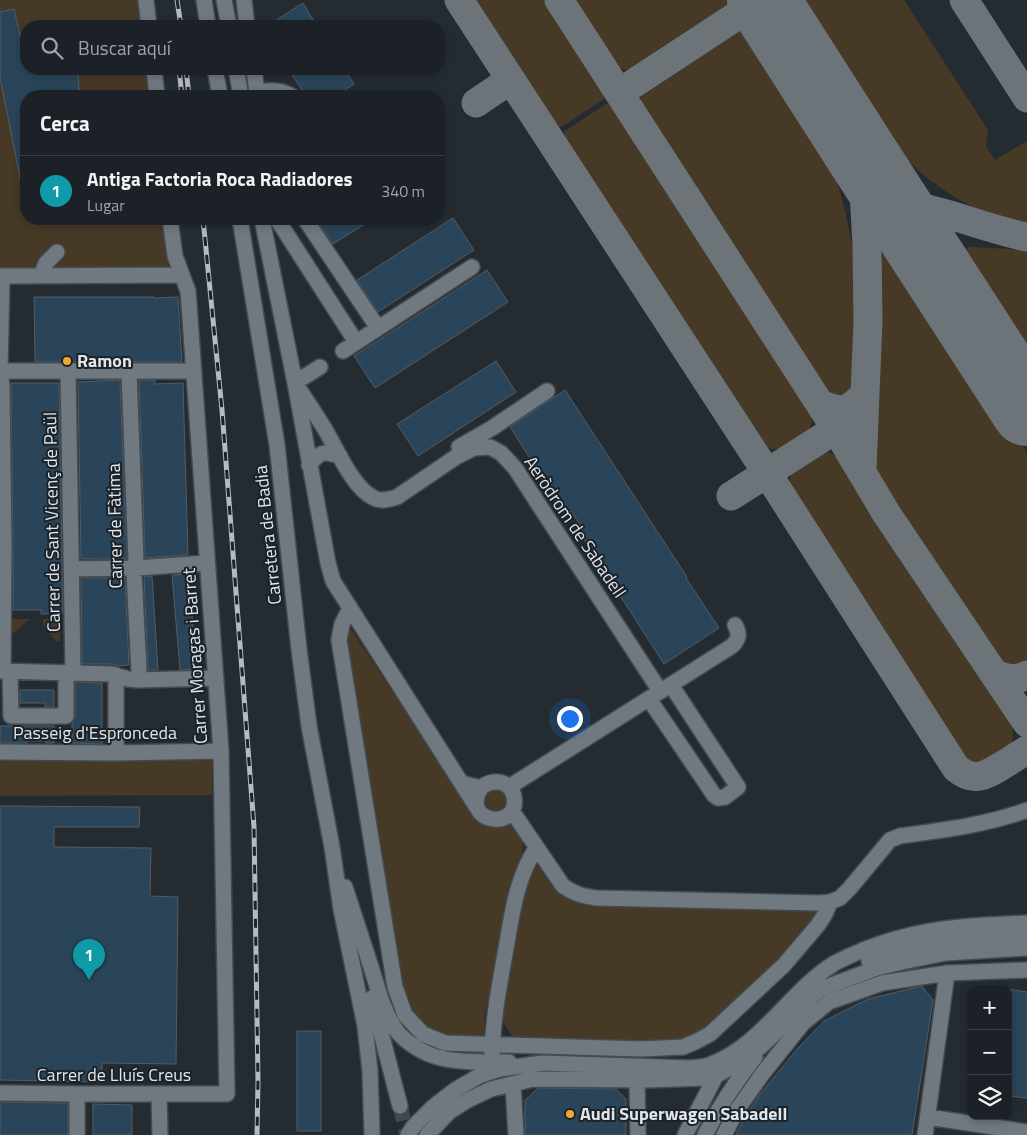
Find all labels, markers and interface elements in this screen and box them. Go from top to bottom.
search box [20,20,445,75]
text: Buscar aquí [78,33,171,62]
icon: search [38,34,66,62]
text: Cerca [40,107,90,139]
text: Antiga Factoria Roca Radiadores [87,164,352,193]
text: 1 [52,179,60,203]
text: 340 m [381,179,425,203]
text: Lugar [87,193,125,217]
place label: Ramon [77,347,132,374]
marker: Ramon [61,355,73,367]
street label: Carrer de Sant Vicenç de Paül [36,412,67,632]
street label: Aeròdrom de Sabadell [518,450,633,603]
street label: Carrer de Fàtima [100,463,129,589]
street label: Carretera de Badia [247,464,288,606]
street label: Carrer Moragas i Barret [175,566,214,745]
your location [557,706,583,732]
street label: Passeig d'Espronceda [13,719,177,746]
pin: 1 [73,939,105,980]
map controls [967,985,1012,1120]
button: + [967,985,1012,1030]
button: − [967,1030,1012,1075]
street label: Carrer de Lluís Creus [37,1061,191,1088]
button: layers [967,1075,1012,1120]
place label: Audi Superwagen Sabadell [580,1100,787,1127]
marker: Audi Superwagen Sabadell [564,1108,576,1120]

